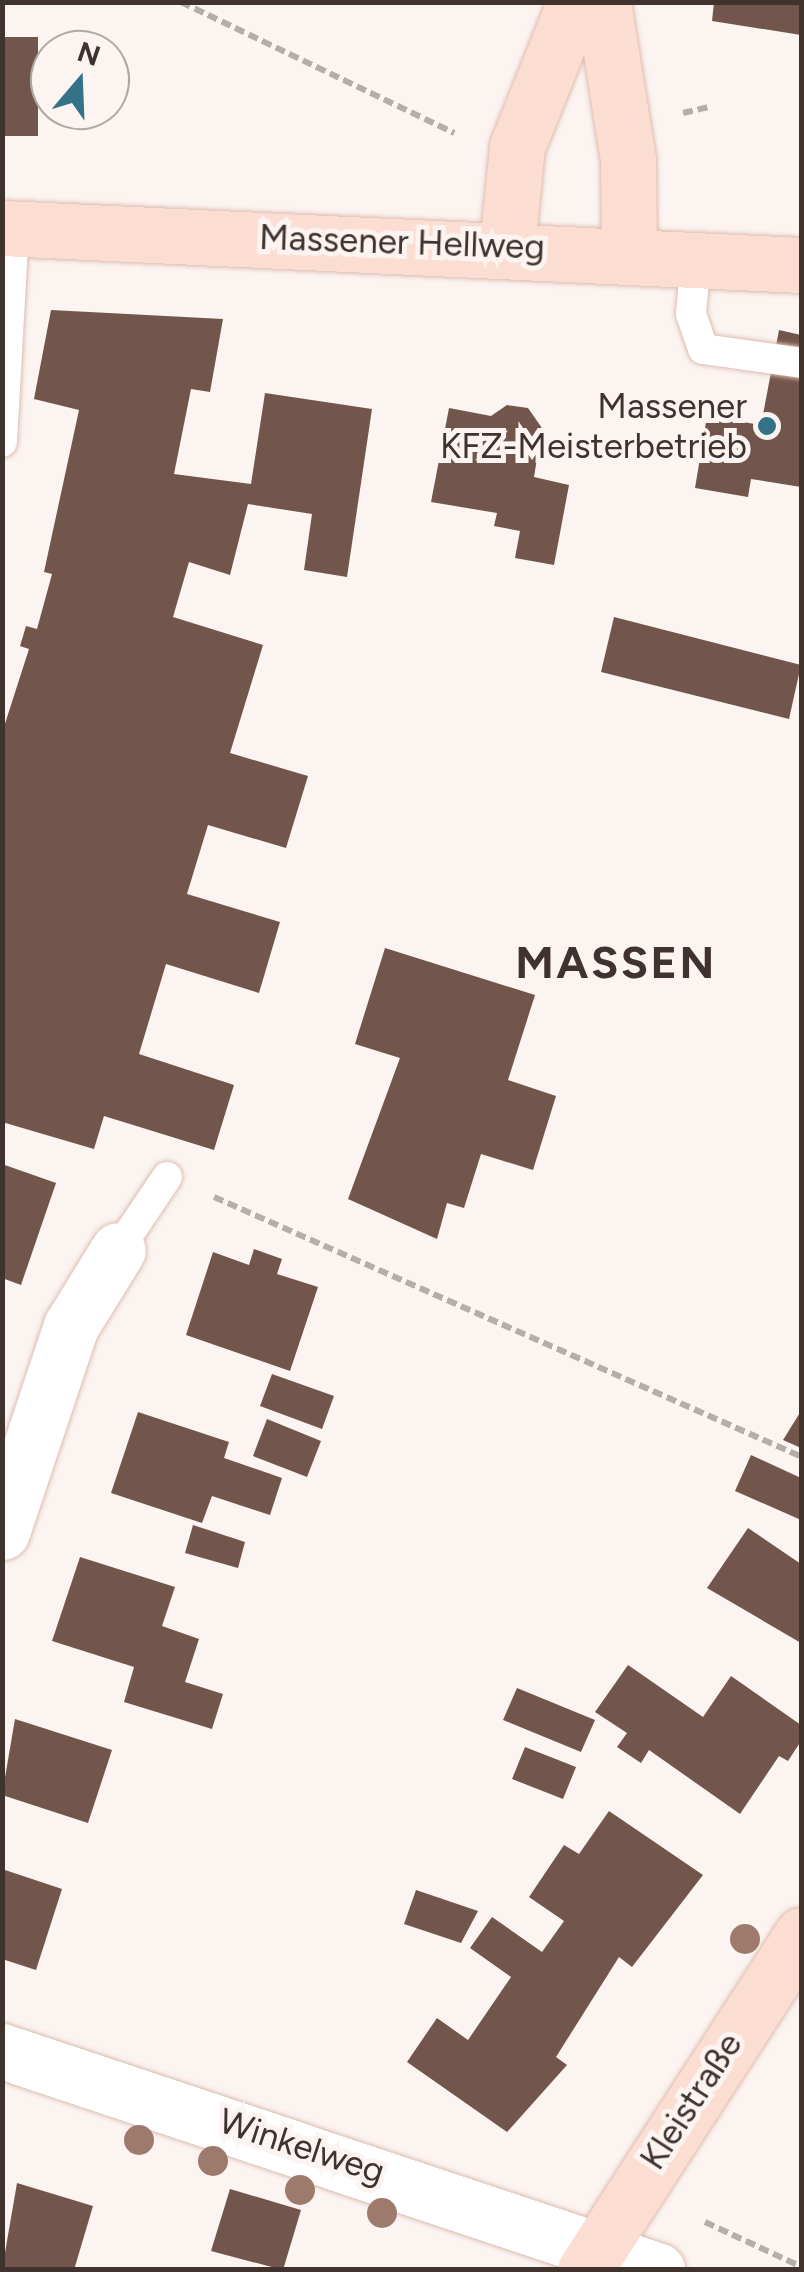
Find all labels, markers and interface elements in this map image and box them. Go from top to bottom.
north arrow [30,30,130,130]
text: N [73,34,105,73]
street label: Massener Hellweg [258,216,546,268]
place label: Massener KFZ-Meisterbetrieb [440,385,747,467]
marker: Massener KFZ-Meisterbetrieb [756,415,778,437]
district label: MASSEN [515,936,717,990]
street label: Kleistraße [631,2025,751,2177]
street label: Winkelweg [214,2100,390,2192]

